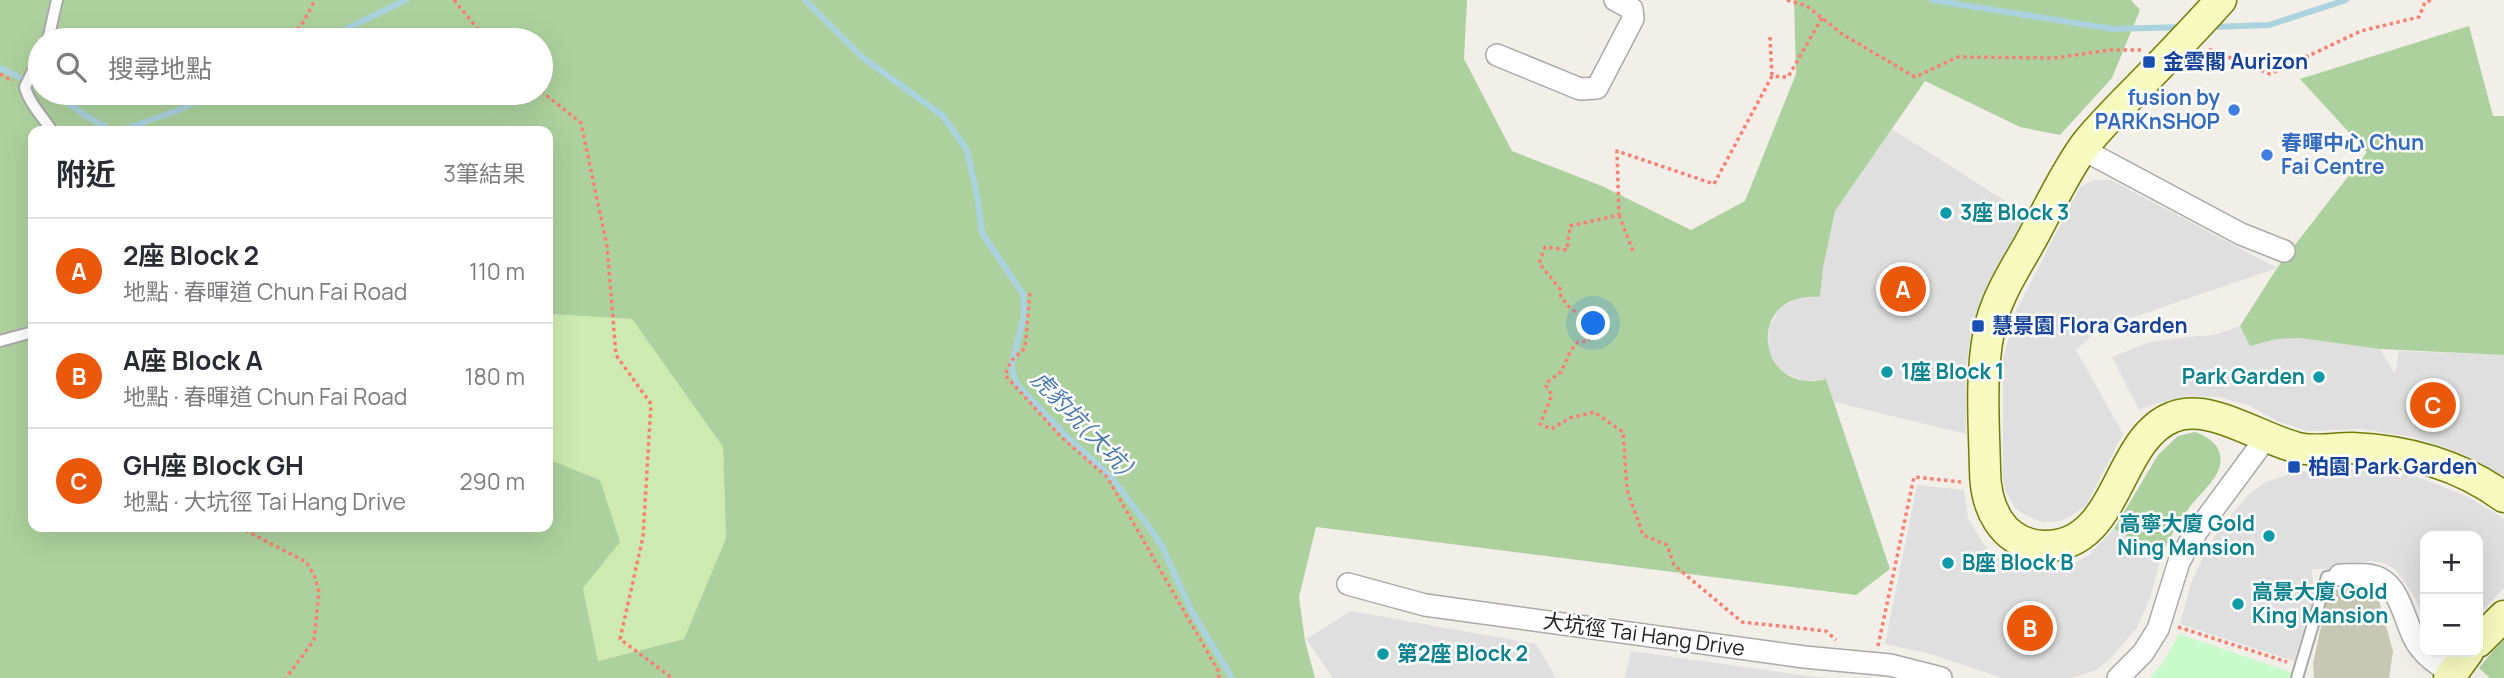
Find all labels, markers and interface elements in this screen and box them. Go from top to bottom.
search box [28,28,553,105]
place label: 金雲閣 Aurizon [2163,47,2308,75]
icon: search [52,48,90,86]
text: 搜尋地點 [108,50,212,86]
marker: 金雲閣 Aurizon [2141,54,2157,70]
place label: fusion by PARKnSHOP [2095,83,2220,135]
marker: fusion by PARKnSHOP [2226,102,2242,118]
place label: 春暉中心 Chun Fai Centre [2281,128,2424,180]
marker: 春暉中心 Chun Fai Centre [2259,147,2275,163]
text: 附近 [56,153,116,194]
text: 3筆結果 [443,157,525,189]
place label: 3座 Block 3 [1960,198,2069,226]
marker: 3座 Block 3 [1938,205,1954,221]
text: 2座 Block 2 [123,237,259,273]
text: A [71,255,87,287]
text: 110 m [469,255,525,287]
pin: A [1880,263,1926,315]
text: 地點 · 春暉道 Chun Fai Road [123,275,407,307]
your location [1576,306,1610,340]
place label: 慧景園 Flora Garden [1992,311,2188,339]
marker: 慧景園 Flora Garden [1970,318,1986,334]
text: A座 Block A [123,342,263,378]
place label: 1座 Block 1 [1901,357,2004,385]
text: B [72,360,86,392]
text: 180 m [465,360,525,392]
place label: Park Garden [2182,362,2305,390]
water label: 虎豹坑(大坑) [1024,363,1141,482]
marker: 1座 Block 1 [1879,364,1895,380]
marker: Park Garden [2311,369,2327,385]
pin: C [2410,379,2456,431]
text: 地點 · 春暉道 Chun Fai Road [123,380,407,412]
text: GH座 Block GH [123,447,304,483]
place label: 柏園 Park Garden [2308,452,2477,480]
marker: 柏園 Park Garden [2286,459,2302,475]
text: C [71,465,88,497]
text: 290 m [459,465,525,497]
text: 地點 · 大坑徑 Tai Hang Drive [123,485,406,517]
place label: 高寧大廈 Gold Ning Mansion [2117,509,2255,561]
marker: 高寧大廈 Gold Ning Mansion [2261,528,2277,544]
map controls [2420,531,2483,657]
button: + [2420,531,2483,594]
place label: B座 Block B [1962,548,2073,576]
marker: B座 Block B [1940,555,1956,571]
place label: 高景大廈 Gold King Mansion [2252,577,2388,629]
button: − [2420,594,2483,657]
marker: 高景大廈 Gold King Mansion [2230,596,2246,612]
pin: B [2007,602,2053,654]
street label: 大坑徑 Tai Hang Drive [1542,606,1747,662]
place label: 第2座 Block 2 [1397,639,1528,667]
marker: 第2座 Block 2 [1375,646,1391,662]

